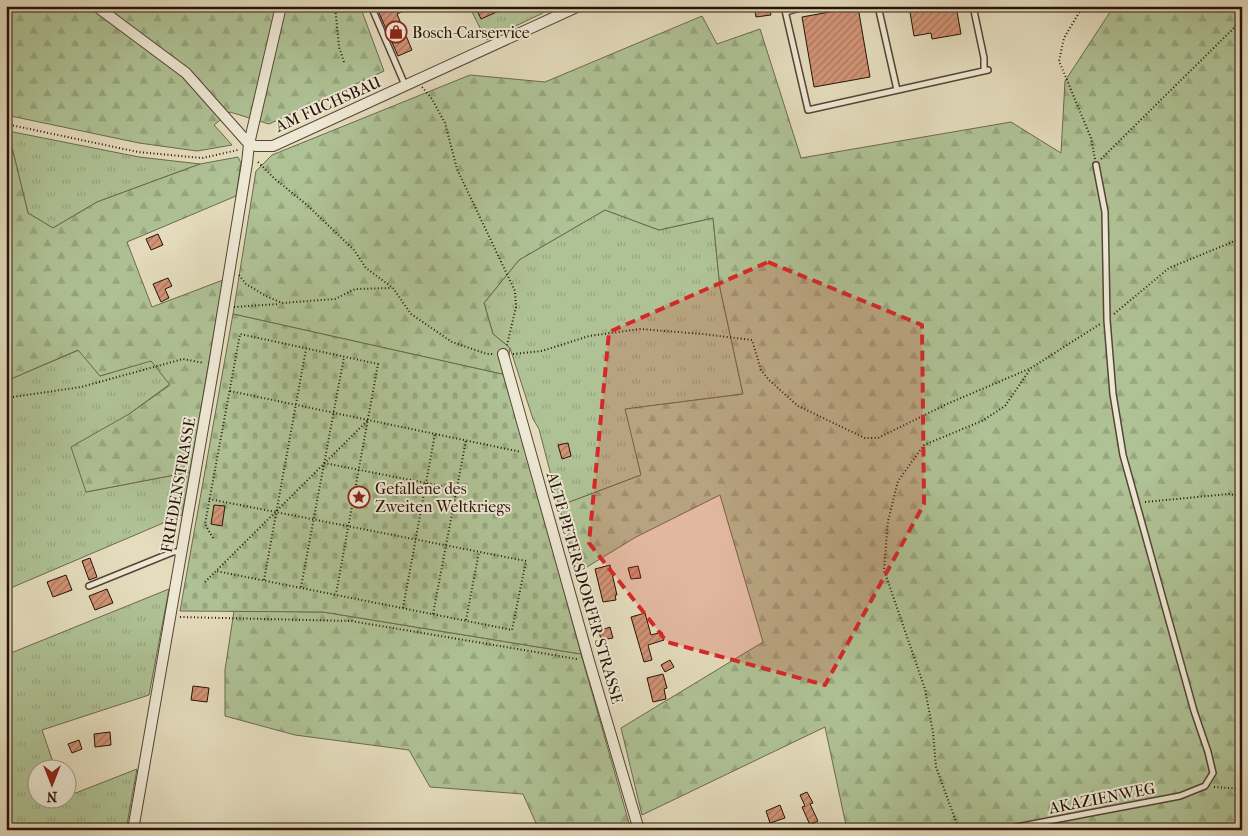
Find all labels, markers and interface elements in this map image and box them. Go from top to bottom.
shop icon: Bosch-Carservice [384,20,408,44]
place label: Bosch-Carservice [412,23,530,42]
street label: AM FUCHSBAU [271,72,384,136]
street label: FRIEDENSTRASSE [157,416,199,554]
street label: ALTE PETERSDORFER STRASSE [543,469,627,706]
place label: Gefallene des Zweiten Weltkriegs [375,479,511,516]
place icon: Gefallene des Zweiten Weltkriegs [347,485,371,509]
north arrow [28,758,78,808]
street label: AKAZIENWEG [1046,778,1157,818]
text: N [46,788,57,805]

